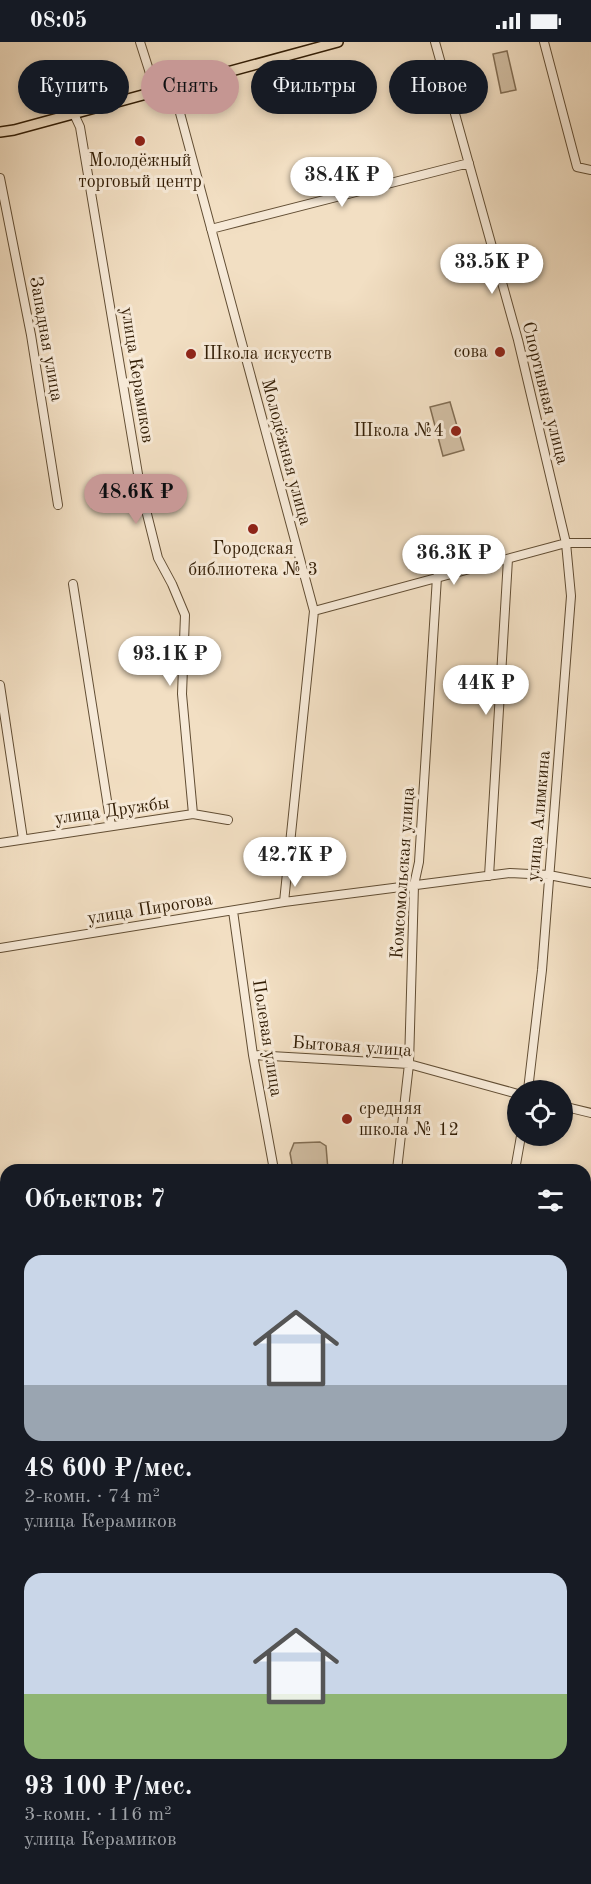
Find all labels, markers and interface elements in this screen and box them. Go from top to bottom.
text: 08:05 [30,10,87,32]
chip: Купить [18,60,129,114]
chip: Снять [141,60,239,114]
chip: Фильтры [251,60,377,114]
chip: Новое [389,60,488,114]
marker: Молодёжный торговый центр [133,134,147,148]
place label: Молодёжный торговый центр [78,152,202,191]
pin: 38.4K ₽ [287,157,397,208]
text: 38.4K ₽ [304,166,380,186]
pin: 33.5K ₽ [437,244,547,295]
text: 33.5K ₽ [454,253,530,273]
street label: Западная улица [26,275,66,403]
street label: улица Керамиков [117,306,157,444]
street label: Спортивная улица [519,320,571,466]
place label: сова [454,343,488,361]
place label: Школа искусств [203,345,332,363]
marker: сова [493,345,507,359]
marker: Школа искусств [184,347,198,361]
street label: Молодёжная улица [258,377,314,527]
place label: Школа №4 [354,422,444,440]
marker: Школа №4 [449,424,463,438]
pin: 48.6K ₽ [81,474,191,525]
text: 48.6K ₽ [98,483,174,503]
marker: Городская библиотека № 3 [246,522,260,536]
pin: 36.3K ₽ [399,535,509,586]
place label: Городская библиотека № 3 [188,540,318,579]
text: 36.3K ₽ [416,544,492,564]
pin: 93.1K ₽ [115,636,225,687]
text: 93.1K ₽ [132,645,208,665]
pin: 44K ₽ [444,665,528,716]
text: 44K ₽ [457,674,515,694]
street label: улица Алимкина [524,750,554,882]
street label: Комсомольская улица [388,786,418,959]
street label: улица Дружбы [53,794,171,828]
pin: 42.7K ₽ [240,837,350,888]
text: 42.7K ₽ [257,846,333,866]
street label: улица Пирогова [86,890,214,928]
street label: Полевая улица [249,978,285,1098]
street label: Бытовая улица [292,1034,413,1060]
map controls [507,1080,573,1146]
button: locate [507,1080,573,1146]
place label: средняя школа № 12 [359,1100,459,1139]
marker: средняя школа № 12 [340,1112,354,1126]
icon: filters [534,1184,567,1217]
text: Объектов: 7 [24,1187,165,1213]
icon: home [242,1294,350,1402]
text: 48 600 ₽/мес. [24,1456,192,1482]
text: 2-комн. · 74 m² [24,1487,160,1507]
text: улица Керамиков [24,1512,177,1532]
icon: home [242,1612,350,1720]
text: 93 100 ₽/мес. [24,1774,192,1800]
text: 3-комн. · 116 m² [24,1805,172,1825]
text: улица Керамиков [24,1830,177,1850]

